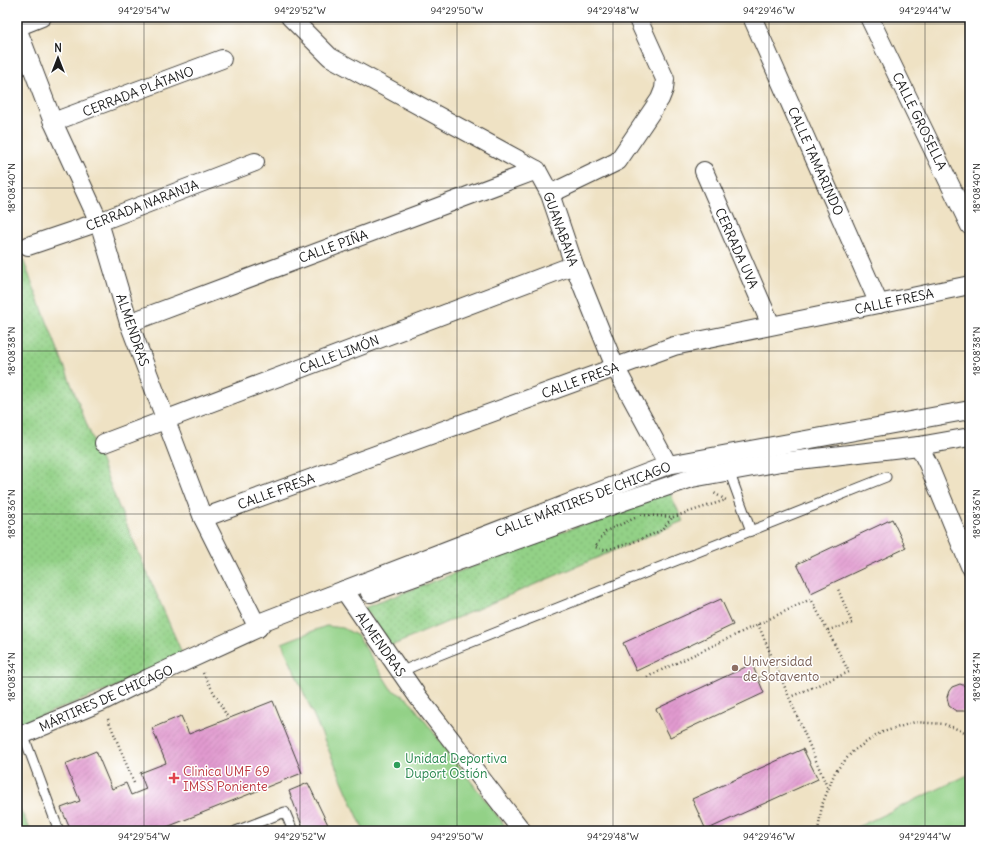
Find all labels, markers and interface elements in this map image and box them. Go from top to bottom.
text: 94°29'54"W [118,4,170,17]
text: 94°29'52"W [274,4,326,17]
text: 94°29'50"W [431,4,483,17]
text: 94°29'48"W [587,4,639,17]
text: 94°29'46"W [743,4,795,17]
text: 94°29'44"W [899,4,951,17]
north arrow [38,38,78,78]
text: N [54,41,62,55]
street label: CERRADA PLÁTANO [80,61,196,121]
street label: CALLE GROSELLA [889,69,951,173]
street label: CALLE TAMARINDO [784,104,847,218]
text: 18°08'40"N [5,163,18,213]
text: 18°08'40"N [970,163,983,213]
street label: CERRADA NARANJA [83,176,201,235]
street label: GUANABANA [539,190,582,269]
street label: CERRADA UVA [711,205,762,291]
street label: CALLE PIÑA [296,226,370,267]
street label: CALLE FRESA [853,285,935,318]
street label: ALMENDRAS [112,292,153,369]
text: 18°08'38"N [5,326,18,376]
text: 18°08'38"N [970,326,983,376]
street label: CALLE LIMÓN [297,331,381,377]
street label: CALLE FRESA [539,359,621,402]
street label: CALLE MÁRTIRES DE CHICAGO [493,457,673,541]
street label: CALLE FRESA [235,470,317,513]
text: 18°08'36"N [5,489,18,539]
text: 18°08'36"N [970,489,983,539]
street label: ALMENDRAS [352,608,409,680]
text: 18°08'34"N [5,652,18,702]
text: 18°08'34"N [970,652,983,702]
place label: Universidad de Sotavento [743,653,819,685]
street label: MÁRTIRES DE CHICAGO [36,660,176,736]
marker: Universidad de Sotavento [730,663,740,673]
place label: Unidad Deportiva Duport Ostión [405,750,507,782]
marker: Unidad Deportiva Duport Ostión [392,760,402,770]
place label: Clinica UMF 69 IMSS Poniente [183,763,270,795]
marker: Clinica UMF 69 IMSS Poniente [168,772,180,784]
text: 94°29'54"W [118,830,170,843]
text: 94°29'52"W [274,830,326,843]
text: 94°29'50"W [431,830,483,843]
text: 94°29'48"W [587,830,639,843]
text: 94°29'46"W [743,830,795,843]
text: 94°29'44"W [899,830,951,843]

